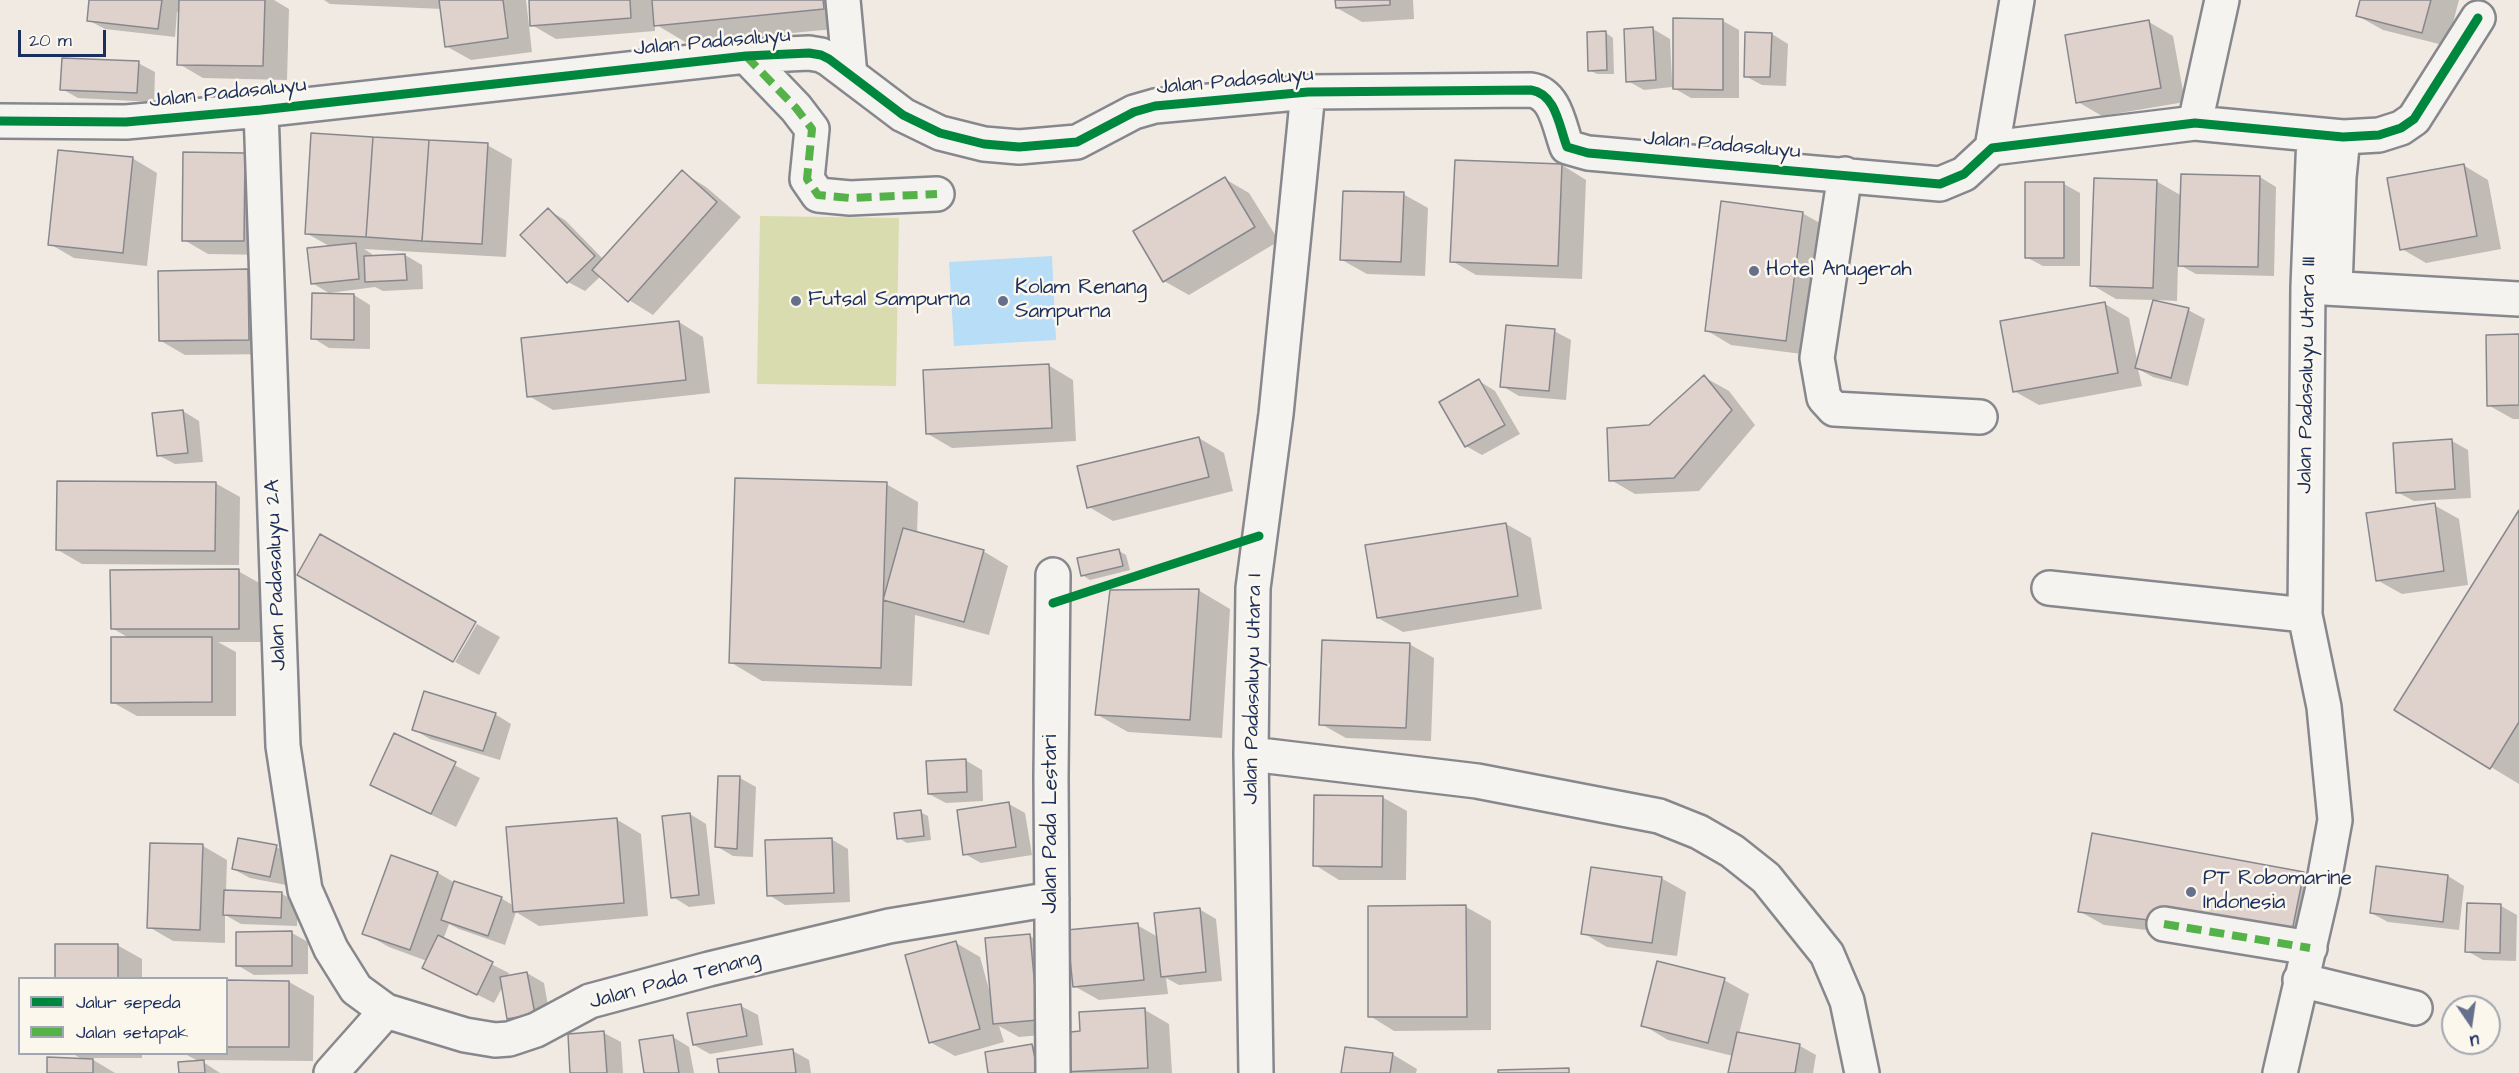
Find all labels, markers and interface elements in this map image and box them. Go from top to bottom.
scale bar [21,18,110,56]
street label: Jalan Padasaluyu [632,24,792,62]
text: 20 m [29,28,72,53]
street label: Jalan Padasaluyu [1155,63,1315,101]
street label: Jalan Padasaluyu [148,73,308,115]
street label: Jalan Padasaluyu [1642,127,1802,165]
street label: Jalan Padasaluyu Utara III [2293,256,2323,494]
place label: Hotel Anugerah [1766,258,1912,284]
marker: Hotel Anugerah [1747,264,1761,278]
place label: Kolam Renang Sampurna [1015,276,1147,326]
place label: Futsal Sampurna [808,288,970,314]
marker: Futsal Sampurna [789,294,803,308]
marker: Kolam Renang Sampurna [996,294,1010,308]
street label: Jalan Padasaluyu 2A [261,479,293,671]
street label: Jalan Padasaluyu Utara I [1239,573,1269,805]
street label: Jalan Pada Lestari [1039,734,1065,914]
place label: PT Robomarine Indonesia [2203,867,2352,917]
marker: PT Robomarine Indonesia [2184,885,2198,899]
street label: Jalan Pada Tenang [587,946,763,1016]
legend [18,977,228,1055]
text: Jalur sepeda [76,990,181,1015]
north arrow [2441,995,2501,1055]
text: Jalan setapak [76,1020,188,1045]
text: U [2468,1029,2481,1052]

